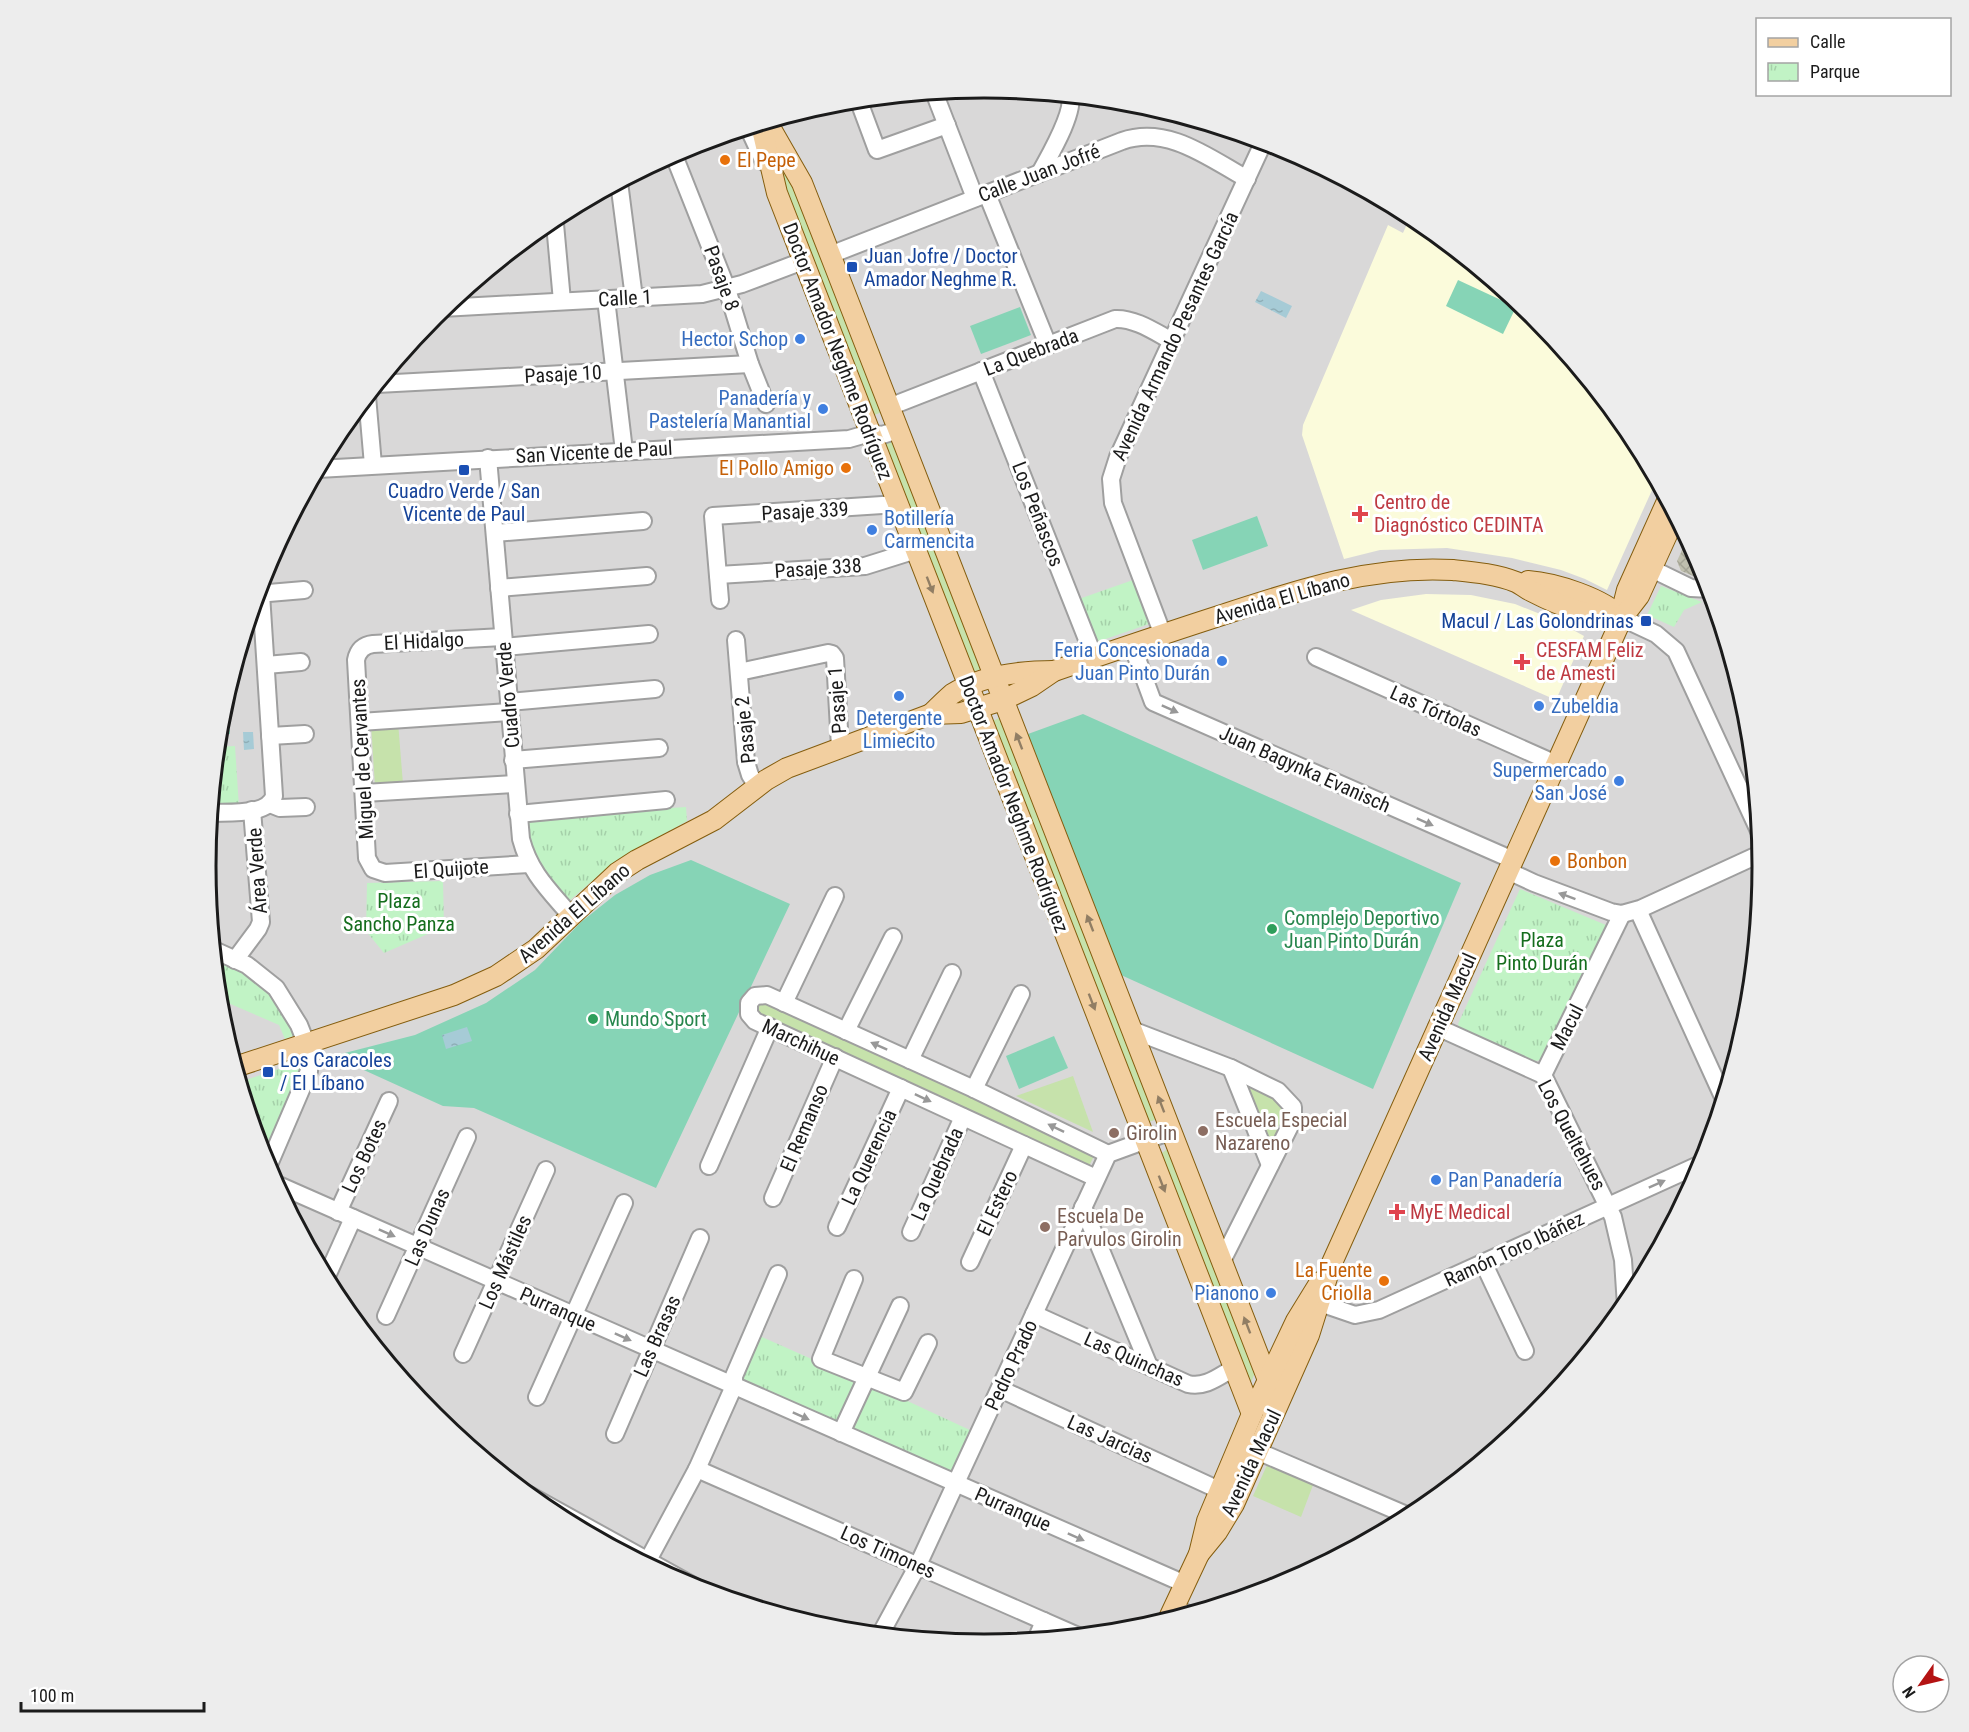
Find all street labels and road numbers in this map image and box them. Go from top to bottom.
street label: Calle Juan Jofré [975,139,1103,207]
street label: Avenida Armando Pesantes García [1107,208,1243,464]
street label: Doctor Amador Neghme Rodríguez [778,219,898,483]
street label: Pasaje 8 [699,242,745,314]
street label: Calle 1 [597,285,653,311]
street label: La Quebrada [980,323,1082,381]
street label: Pasaje 10 [524,360,602,388]
street label: San Vicente de Paul [515,436,673,468]
street label: Los Peñascos [1007,458,1069,570]
street label: Pasaje 339 [761,497,849,525]
street label: Pasaje 338 [774,553,862,583]
street label: Avenida El Líbano [1212,567,1352,629]
street label: El Hidalgo [383,627,465,655]
street label: Cuadro Verde [491,641,525,749]
street label: Pasaje 1 [823,665,851,735]
street label: Doctor Amador Neghme Rodríguez [954,672,1074,936]
street label: Miguel de Cervantes [346,678,378,840]
street label: Las Tórtolas [1387,680,1485,742]
street label: Pasaje 2 [730,695,760,765]
street label: Juan Bagynka Evanisch [1216,720,1394,818]
street label: Área Verde [242,827,272,915]
street label: El Quijote [413,854,489,884]
street label: Avenida El Líbano [513,858,635,968]
street label: Avenida Macul [1413,949,1481,1065]
street label: Macul [1545,1000,1589,1054]
street label: Marchihue [758,1014,844,1070]
street label: Los Queltehues [1533,1075,1611,1195]
street label: El Remanso [775,1081,833,1175]
street label: La Querencia [836,1105,902,1209]
street label: Los Botes [337,1115,391,1197]
street label: La Quebrada [906,1124,968,1224]
street label: El Estero [971,1166,1023,1240]
street label: Las Dunas [399,1185,455,1269]
street label: Ramón Toro Ibáñez [1440,1206,1588,1292]
street label: Los Mástiles [474,1211,536,1313]
street label: Purranque [516,1282,600,1336]
street label: Las Brasas [628,1291,686,1381]
street label: Pedro Prado [980,1316,1042,1414]
street label: Las Quinchas [1081,1326,1187,1392]
street label: Avenida Macul [1216,1406,1286,1520]
street label: Las Jarcias [1064,1410,1156,1468]
street label: Purranque [971,1482,1055,1536]
street label: Los Timones [837,1520,939,1584]

